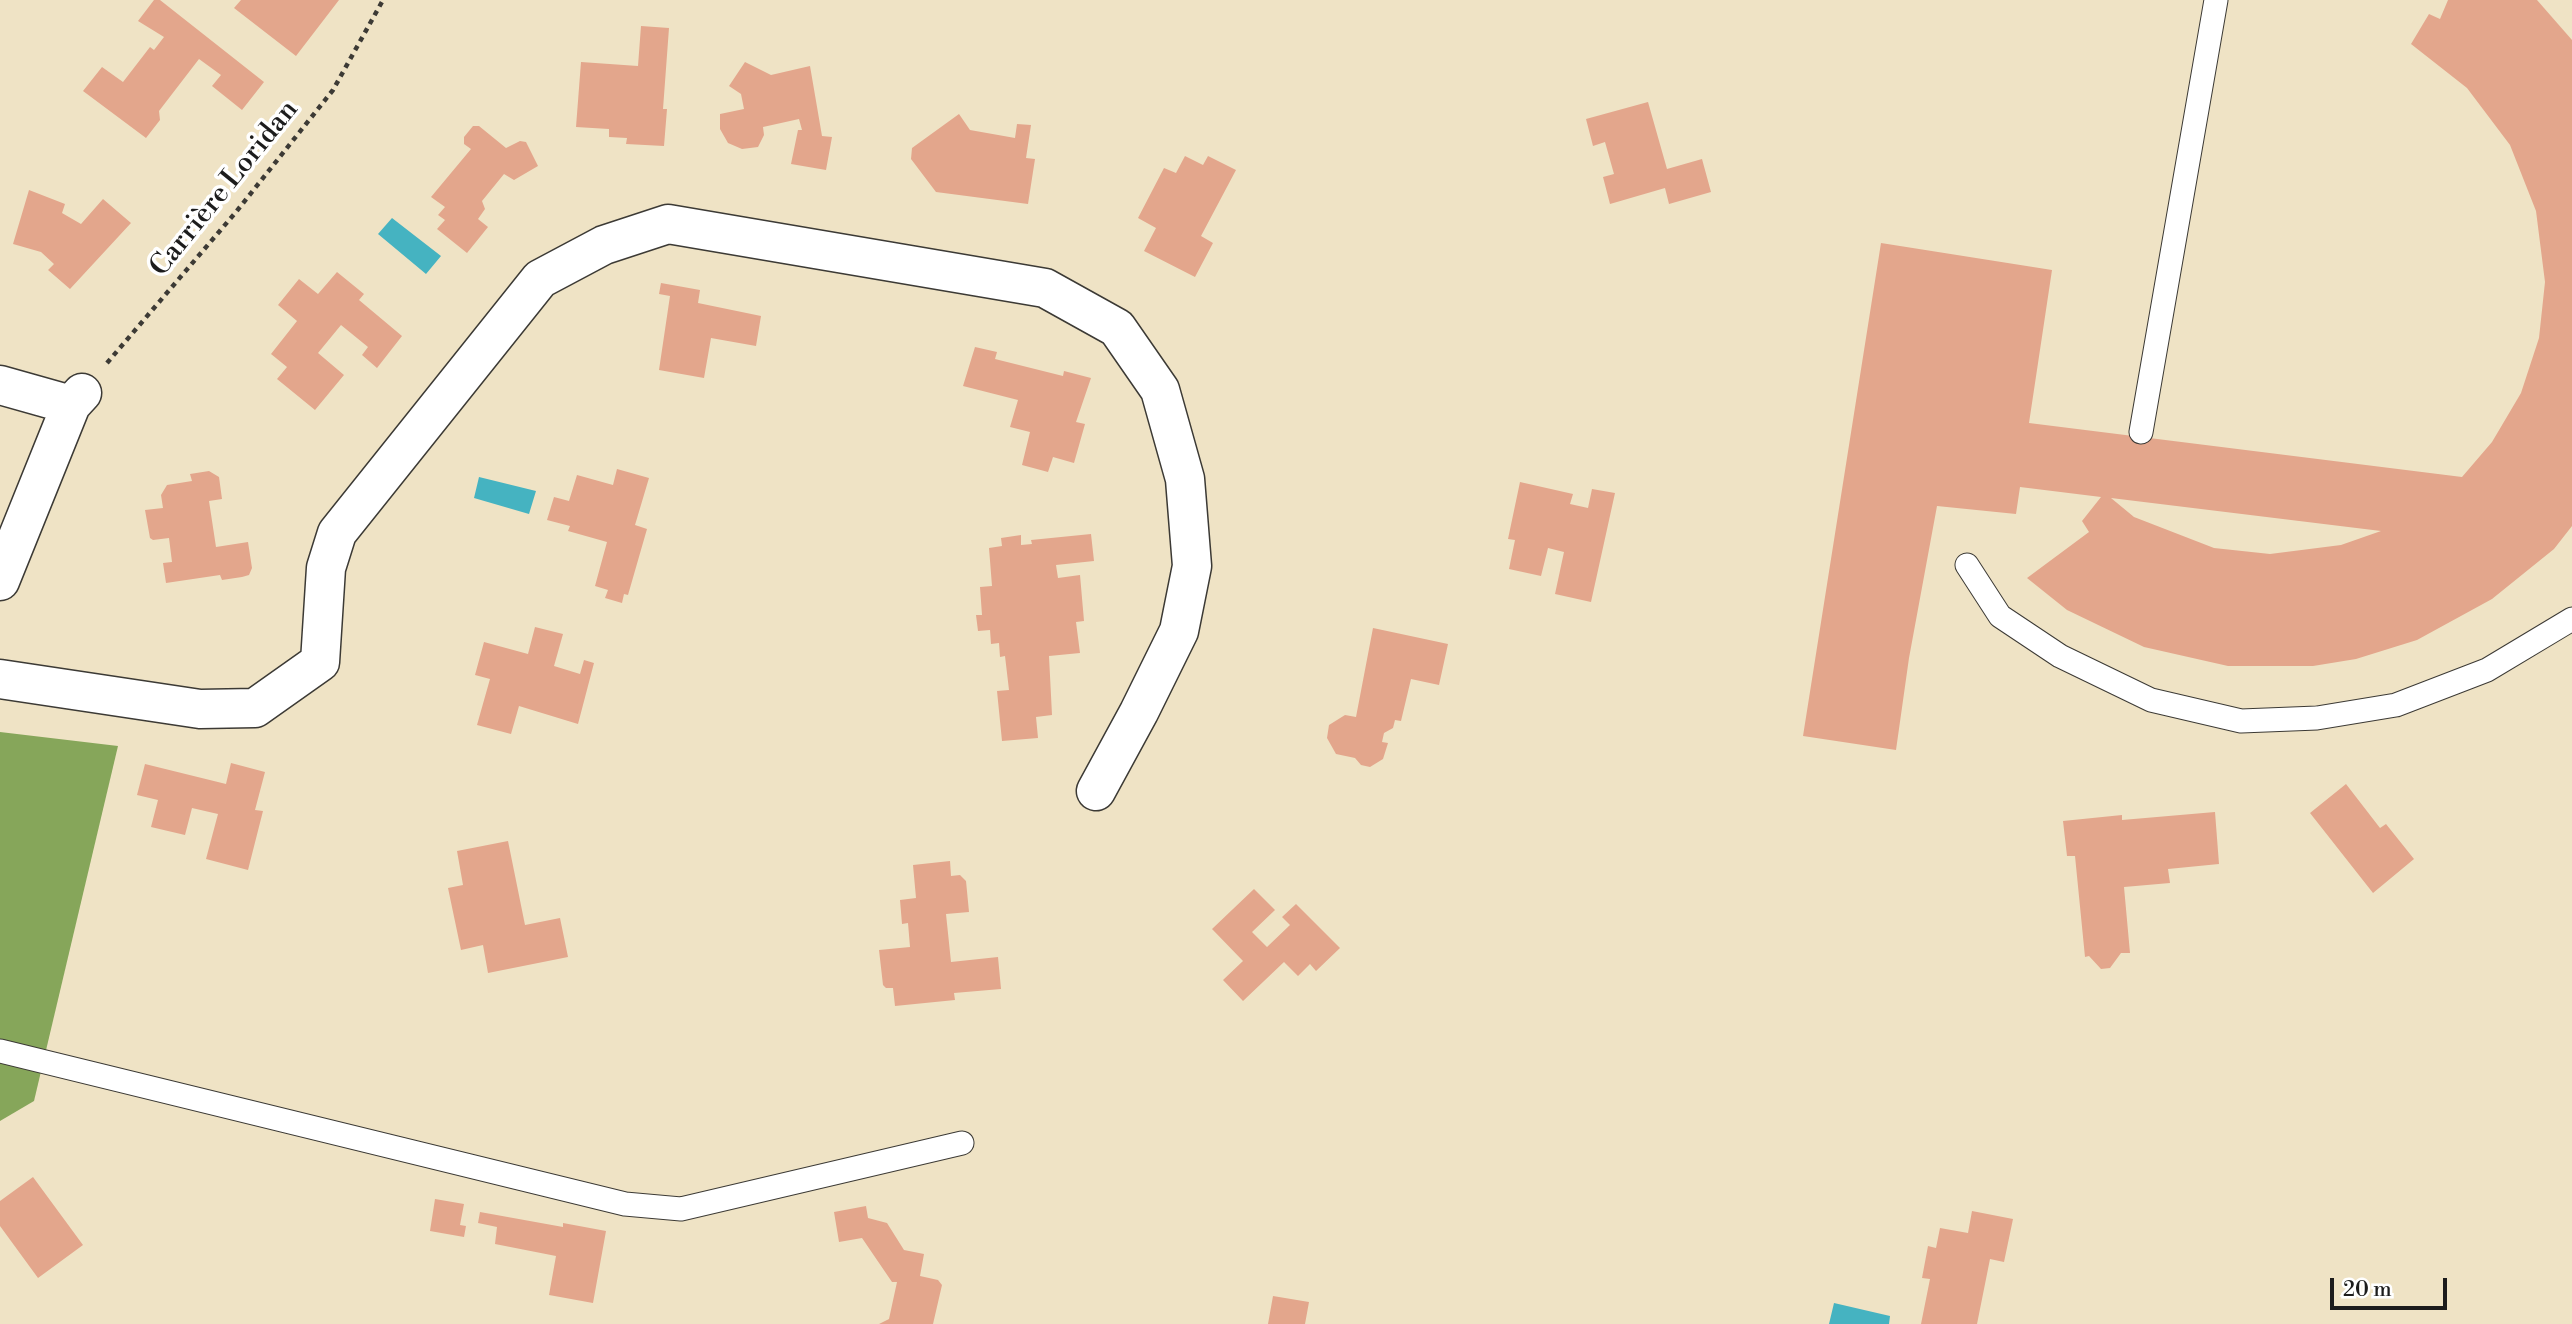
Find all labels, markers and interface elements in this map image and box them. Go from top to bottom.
street label: Carrière Loridan [144,94,306,284]
scale bar [2334,1264,2451,1308]
text: 20 m [2343,1277,2392,1303]

